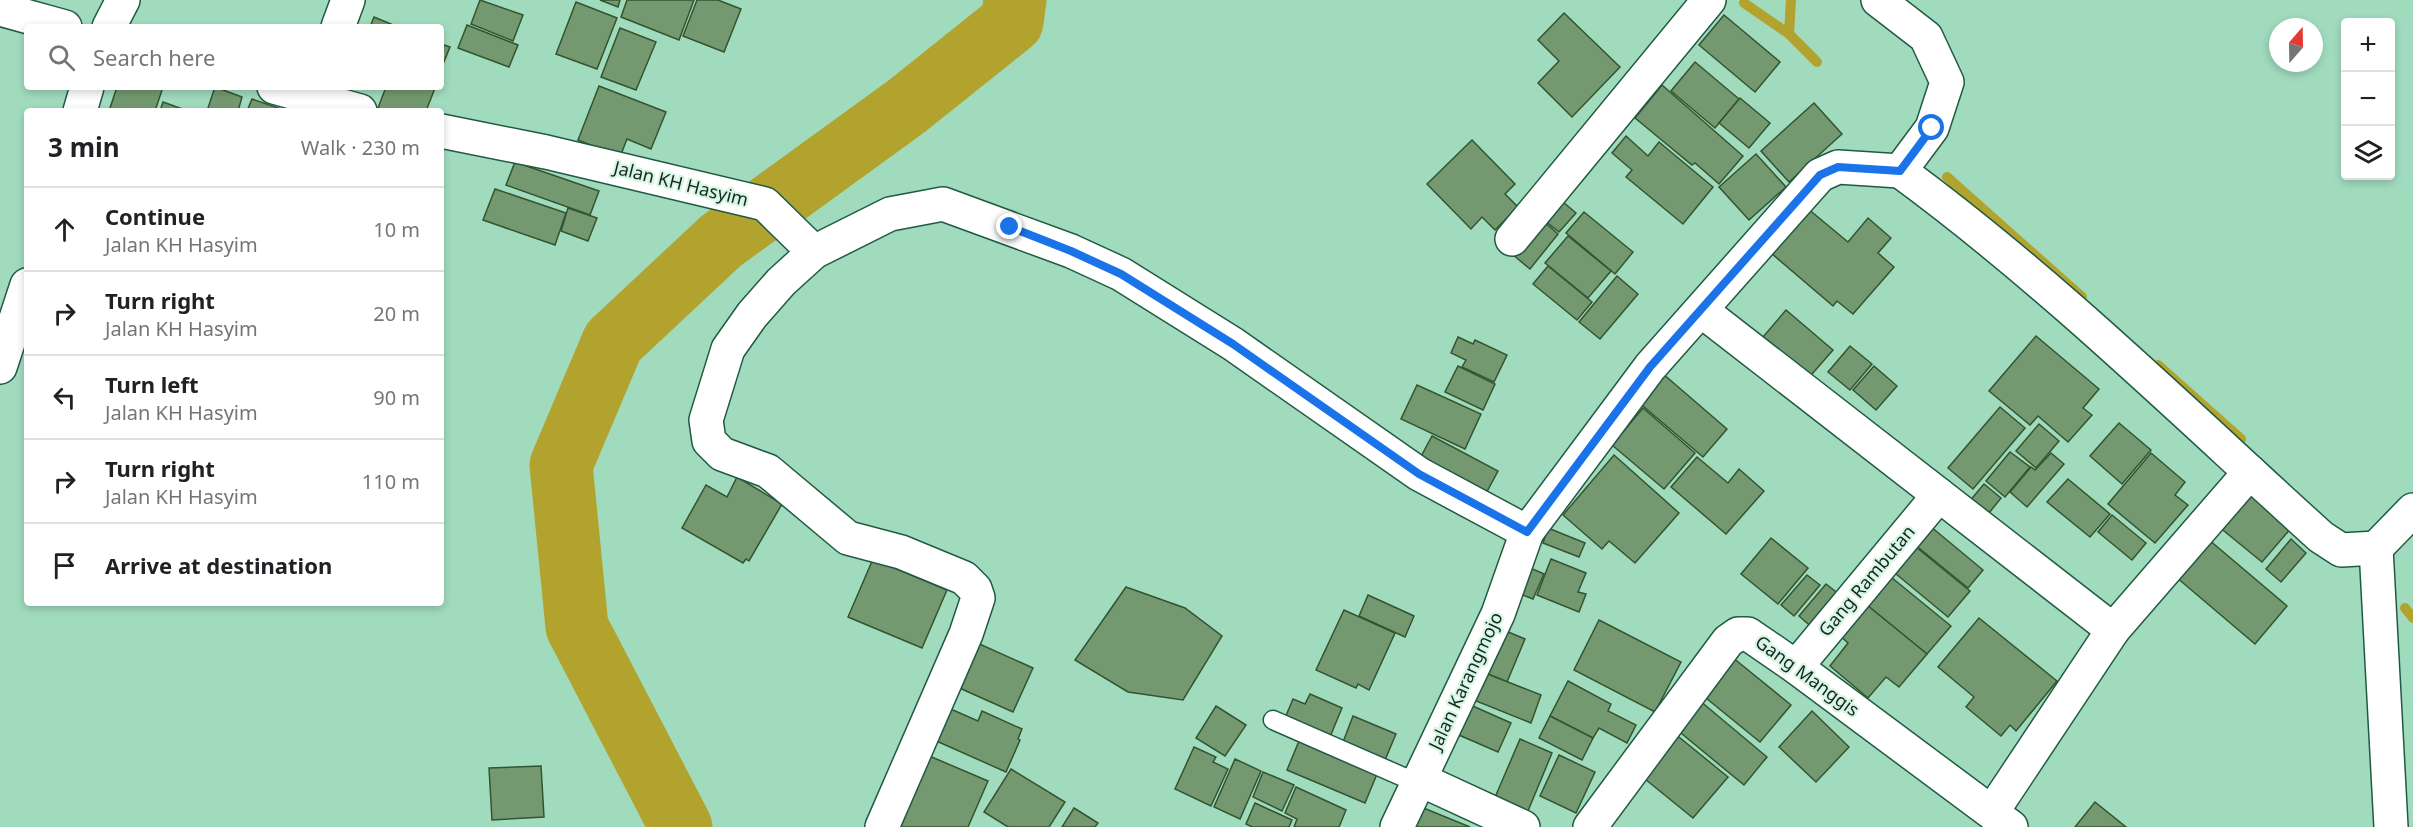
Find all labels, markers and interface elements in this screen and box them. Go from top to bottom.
north arrow [2269,18,2323,72]
map controls [2341,18,2395,180]
button: + [2341,18,2395,72]
search box [24,24,444,90]
icon: search [45,41,78,74]
text: Search here [93,42,215,72]
button: − [2341,72,2395,126]
route start [1918,114,1944,140]
button: layers [2341,126,2395,180]
text: 3 min [48,129,120,165]
text: Walk · 230 m [301,134,420,161]
street label: Jalan KH Hasyim [610,154,751,211]
text: Continue [105,201,205,231]
icon: ahead [48,213,81,246]
route end [996,213,1022,239]
text: 10 m [373,216,420,243]
text: Jalan KH Hasyim [105,231,258,258]
text: Turn right [105,285,215,315]
icon: right [48,297,81,330]
text: 20 m [373,300,420,327]
text: Jalan KH Hasyim [105,315,258,342]
text: Turn left [105,369,199,399]
icon: left [48,381,81,414]
text: 90 m [373,384,420,411]
text: Jalan KH Hasyim [105,399,258,426]
text: Turn right [105,453,215,483]
icon: right [48,465,81,498]
text: 110 m [362,468,420,495]
text: Jalan KH Hasyim [105,483,258,510]
street label: Gang Rambutan [1813,520,1920,641]
icon: arrive [48,549,81,582]
text: Arrive at destination [105,550,332,580]
street label: Jalan Karangmojo [1422,608,1508,755]
street label: Gang Manggis [1751,629,1864,721]

